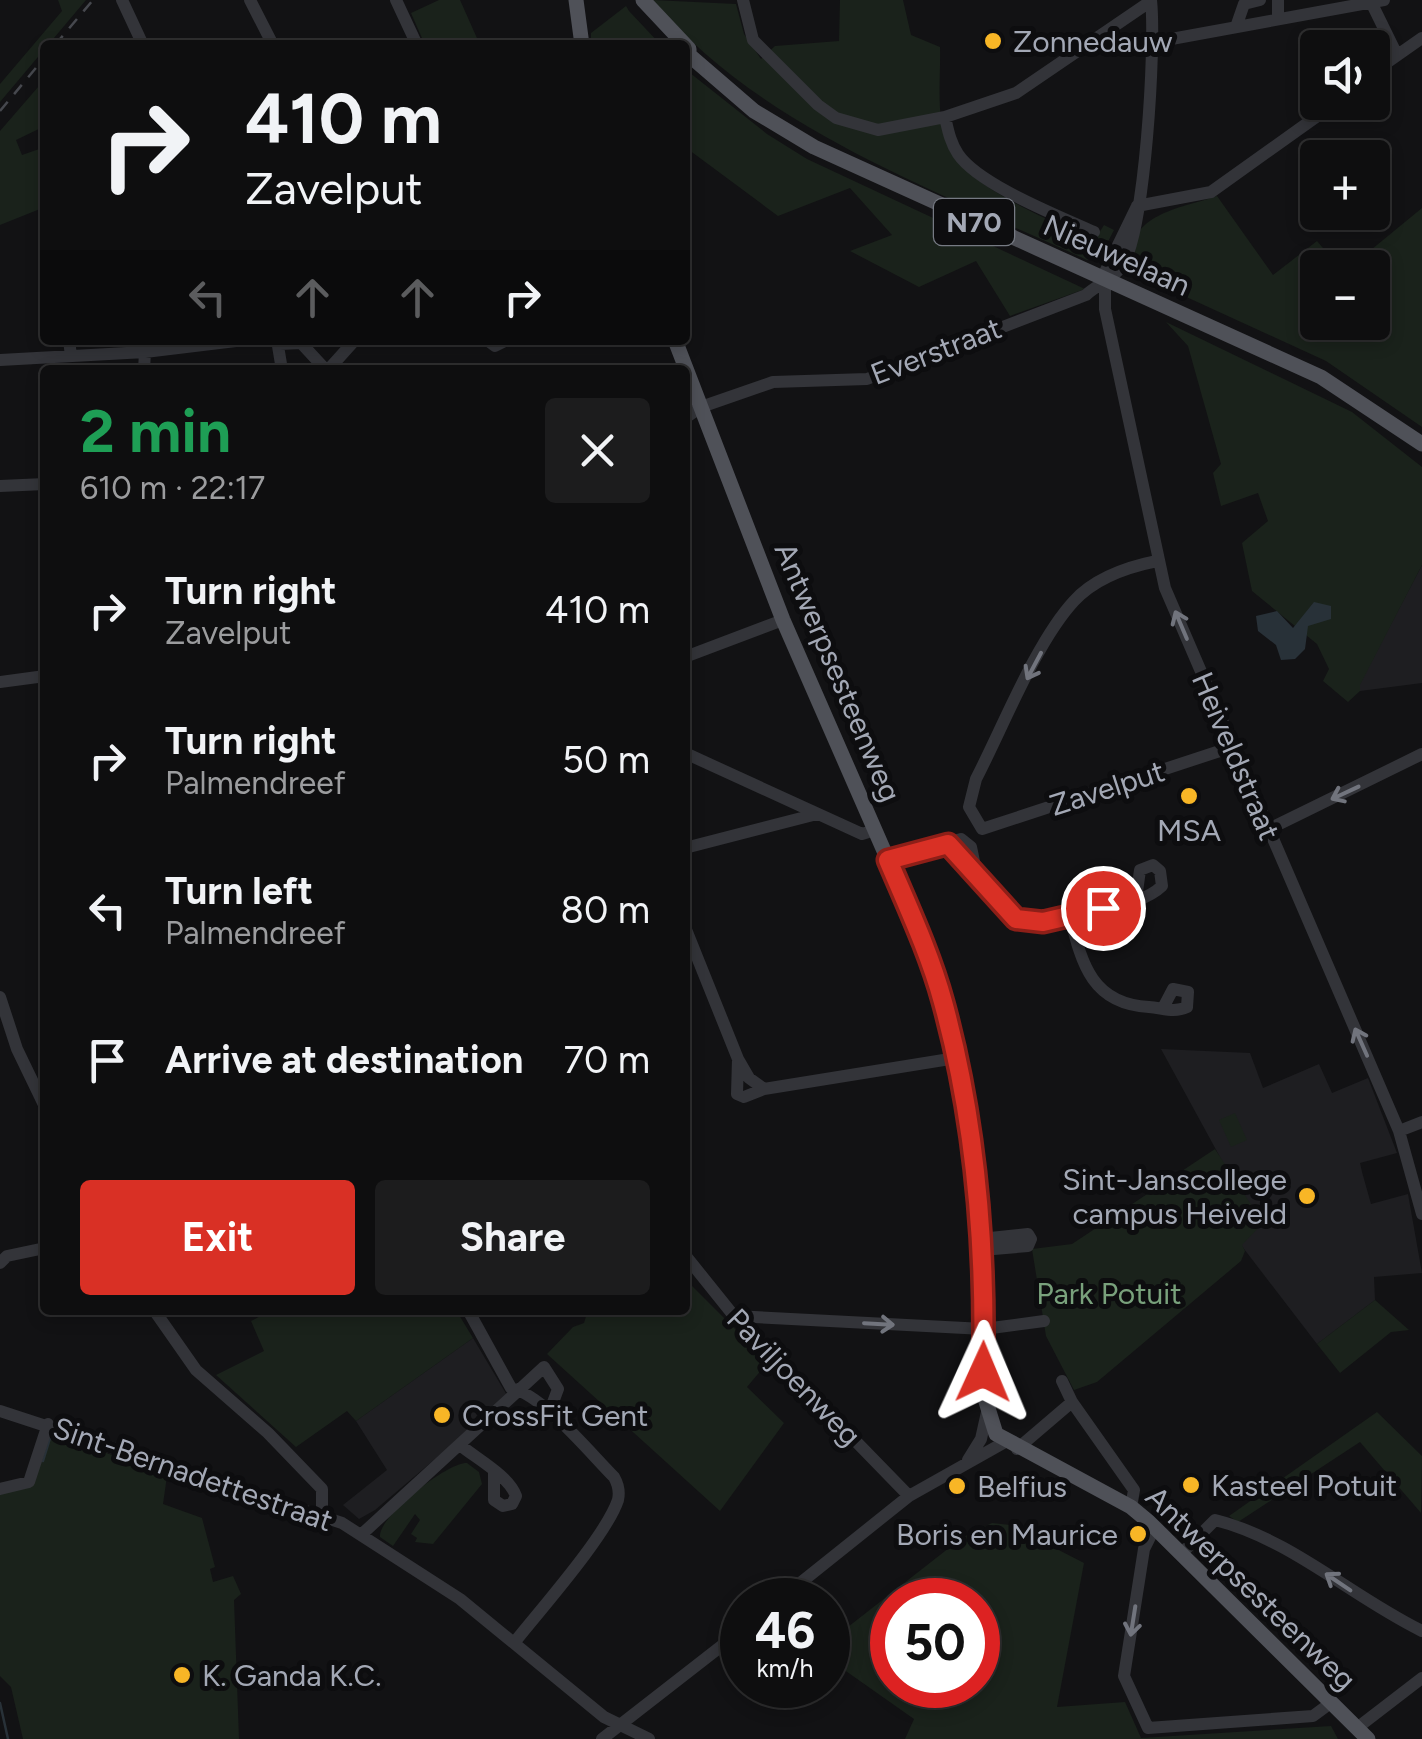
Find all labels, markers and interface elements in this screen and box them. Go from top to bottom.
place label: Zonnedauw [1013,23,1173,60]
marker: Zonnedauw [982,30,1004,52]
map controls [1300,30,1390,340]
button: sound [1300,30,1390,120]
text: 410 m [245,76,442,161]
icon: right [80,80,210,210]
button: + [1300,140,1390,230]
text: Zavelput [245,161,423,215]
road number: N70 [934,199,1014,245]
street label: Nieuwelaan [1038,206,1196,304]
button: − [1300,250,1390,340]
icon: left [180,270,235,325]
icon: ahead [285,270,340,325]
icon: ahead [390,270,445,325]
icon: right [495,270,550,325]
street label: Everstraat [865,309,1007,393]
text: 2 min [80,395,231,467]
button: close [545,398,650,503]
text: 610 m · 22:17 [80,469,265,507]
street label: Antwerpsesteenweg [767,537,909,807]
text: Turn right [165,568,337,614]
icon: right [80,583,135,638]
text: 410 m [545,587,650,633]
one-way arrow [1170,610,1188,641]
text: Zavelput [165,614,291,652]
one-way arrow [1024,651,1043,681]
street label: Heiveldstraat [1184,666,1288,846]
text: Turn right [165,718,337,764]
icon: right [80,733,135,788]
text: 50 m [562,737,650,783]
street label: Zavelput [1045,752,1169,824]
text: Palmendreef [165,764,345,802]
one-way arrow [1330,784,1360,803]
marker: MSA [1178,785,1200,807]
place label: MSA [1157,812,1222,849]
pin [1061,866,1146,951]
text: Turn left [165,868,313,914]
icon: arrive [1076,881,1131,936]
icon: left [80,883,135,938]
text: 80 m [561,887,650,933]
text: Palmendreef [165,914,345,952]
one-way arrow [1351,1027,1369,1058]
icon: arrive [80,1033,135,1088]
text: Arrive at destination [165,1037,523,1083]
text: 70 m [564,1037,650,1083]
place label: Sint-Janscollege campus Heiveld [1062,1161,1287,1232]
button: Exit [80,1180,355,1295]
button: Share [375,1180,650,1295]
marker: Sint-Janscollege campus Heiveld [1296,1185,1318,1207]
park label: Park Potuit [1036,1275,1182,1312]
street label: Paviljoenweg [719,1301,869,1453]
one-way arrow [862,1314,894,1333]
position arrow [931,1320,1035,1424]
place label: CrossFit Gent [462,1397,648,1434]
marker: CrossFit Gent [431,1404,453,1426]
street label: Sint-Bernadettestraat [48,1409,338,1539]
place label: Kasteel Potuit [1211,1467,1397,1504]
place label: Belfius [977,1468,1067,1505]
marker: Kasteel Potuit [1180,1474,1202,1496]
marker: Belfius [946,1475,968,1497]
street label: Antwerpsesteenweg [1138,1478,1364,1698]
place label: Boris en Maurice [896,1516,1118,1553]
marker: Boris en Maurice [1127,1523,1149,1545]
one-way arrow [1324,1572,1352,1593]
speed limit sign: 50 [870,1578,1000,1708]
text: 46 [755,1600,815,1661]
one-way arrow [1123,1605,1141,1637]
text: km/h [756,1653,814,1683]
place label: K. Ganda K.C. [202,1657,382,1694]
marker: K. Ganda K.C. [171,1664,193,1686]

